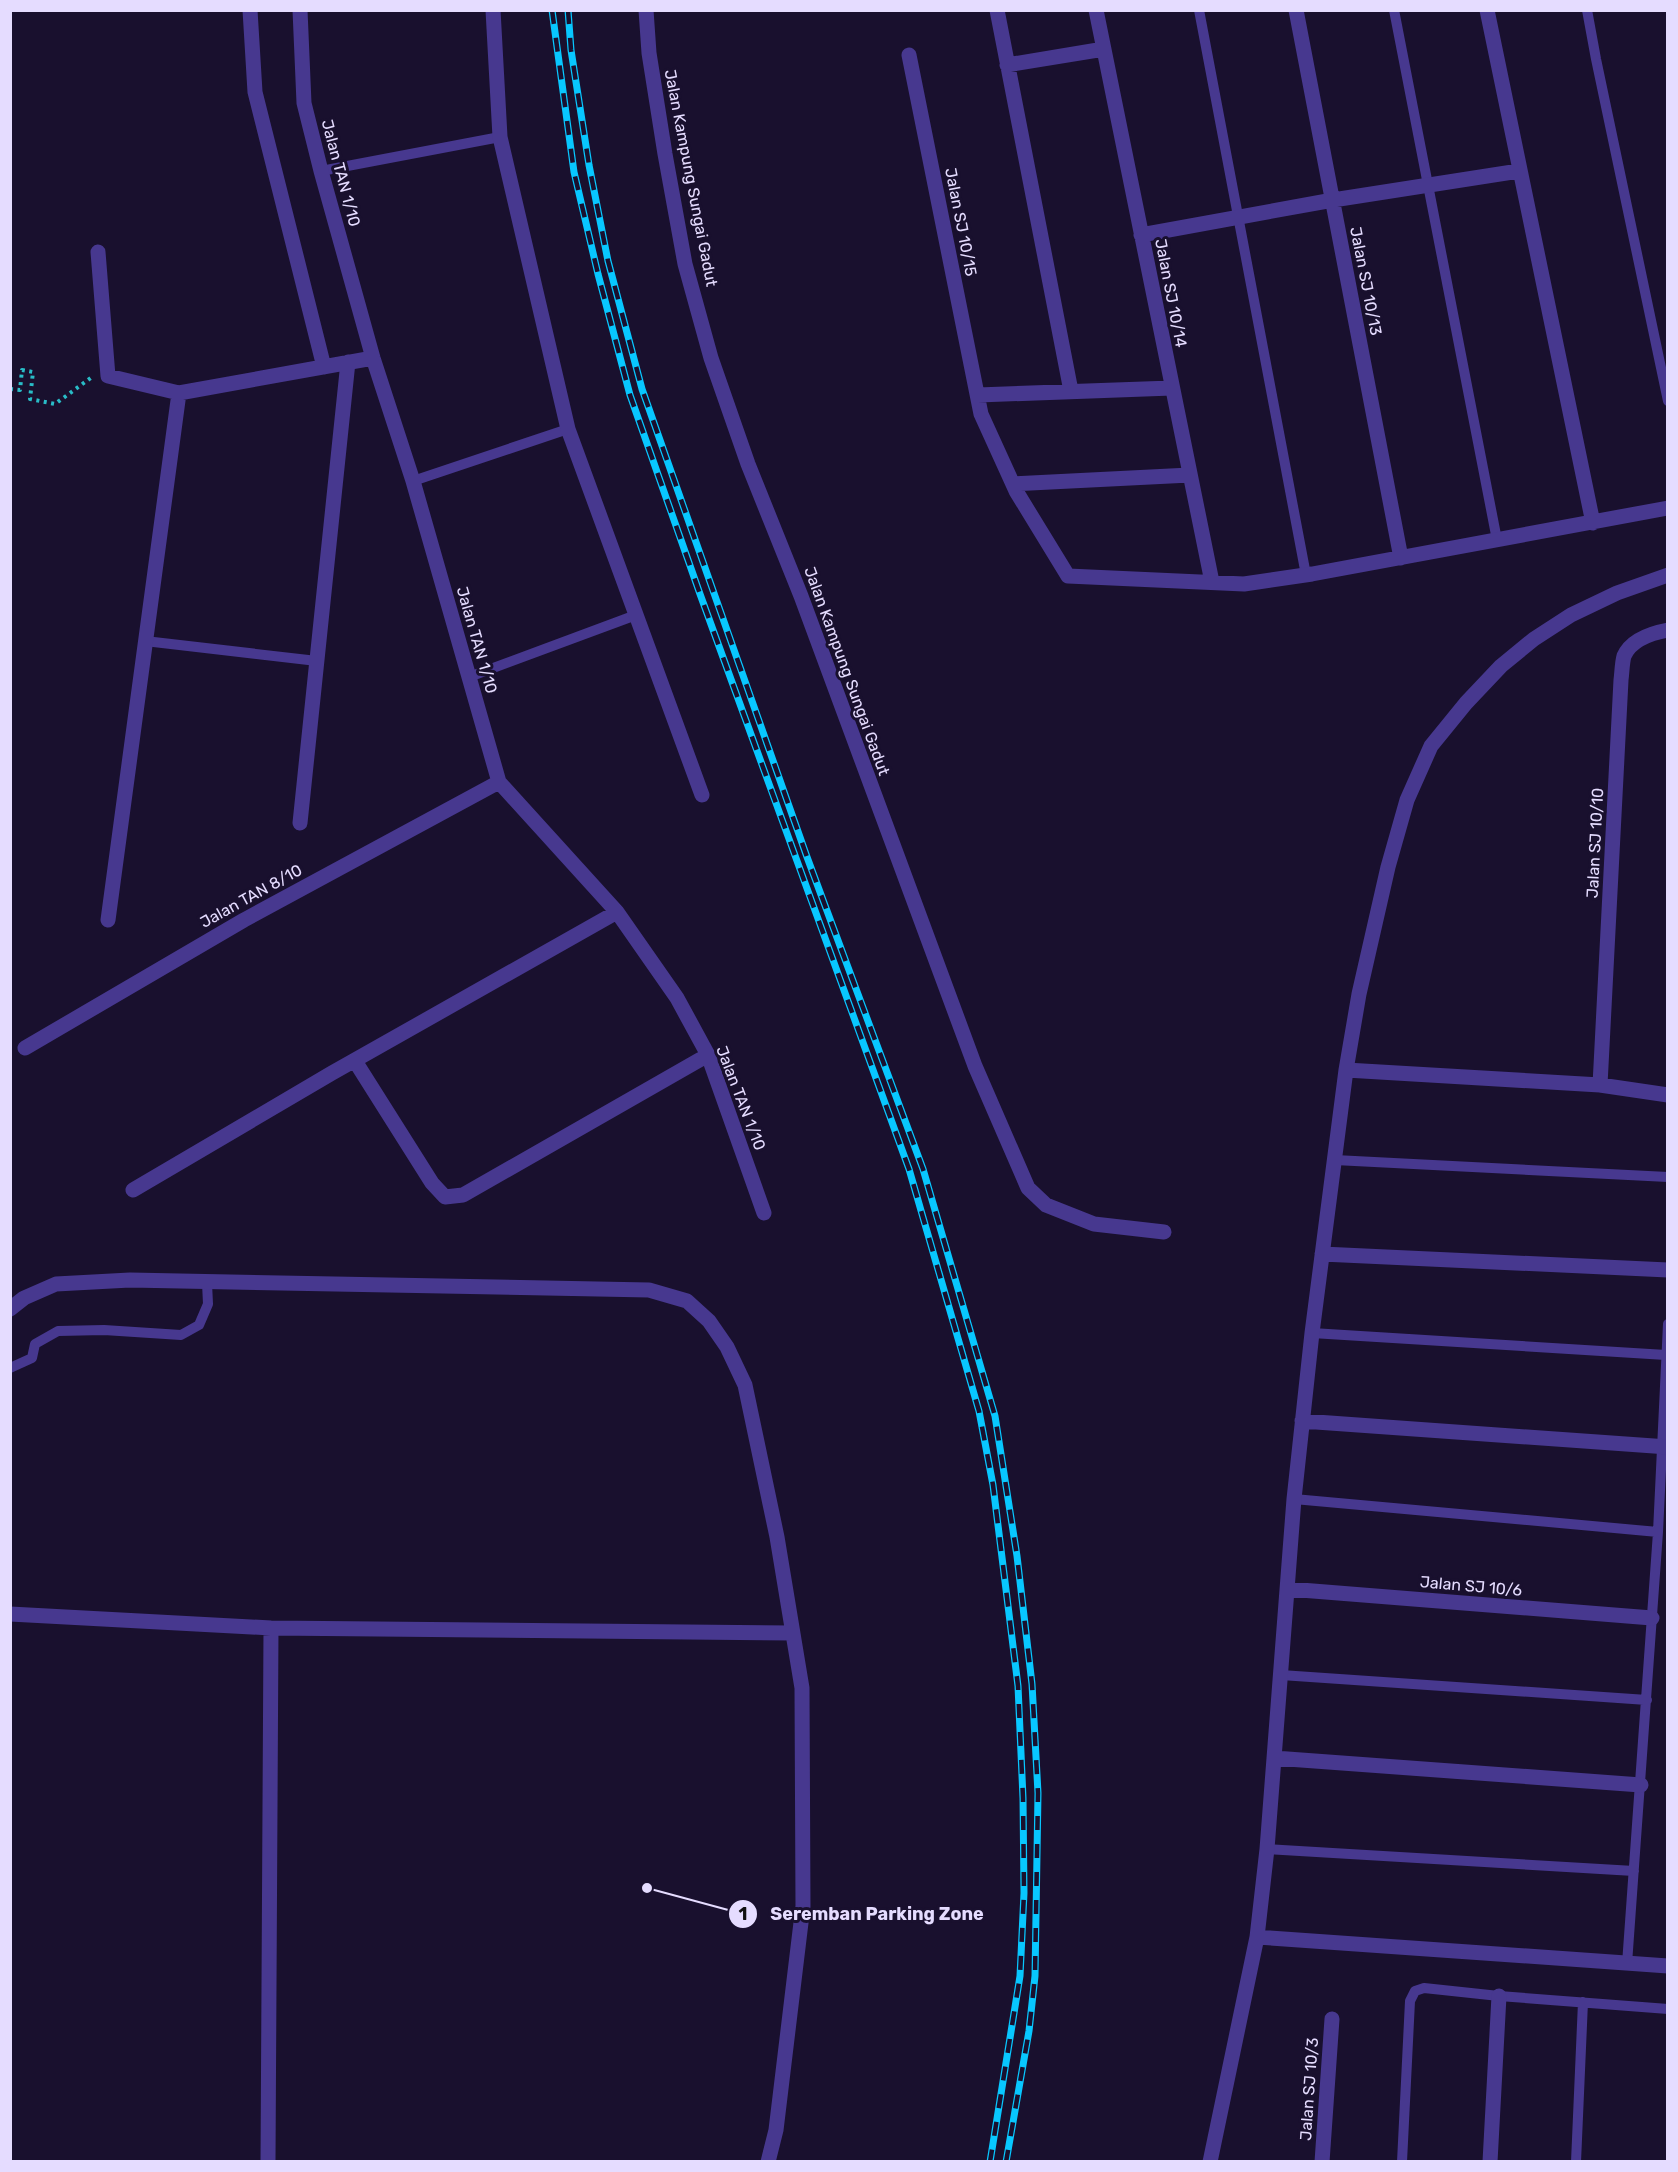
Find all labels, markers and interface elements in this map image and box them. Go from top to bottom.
street label: Jalan Kampung Sungai Gadut [661,68,721,288]
street label: Jalan TAN 1/10 [318,117,364,229]
street label: Jalan SJ 10/15 [941,166,981,278]
street label: Jalan SJ 10/13 [1346,225,1386,337]
street label: Jalan SJ 10/14 [1151,237,1191,349]
street label: Jalan Kampung Sungai Gadut [800,564,894,778]
street label: Jalan TAN 1/10 [453,584,501,696]
street label: Jalan SJ 10/10 [1583,787,1607,899]
street label: Jalan TAN 8/10 [197,860,305,932]
street label: Jalan TAN 1/10 [712,1043,770,1153]
street label: Jalan SJ 10/6 [1419,1572,1523,1600]
callout: Seremban Parking Zone [728,1896,995,1932]
text: 1 [739,1903,747,1925]
text: Seremban Parking Zone [770,1903,984,1925]
street label: Jalan SJ 10/3 [1296,2037,1322,2141]

